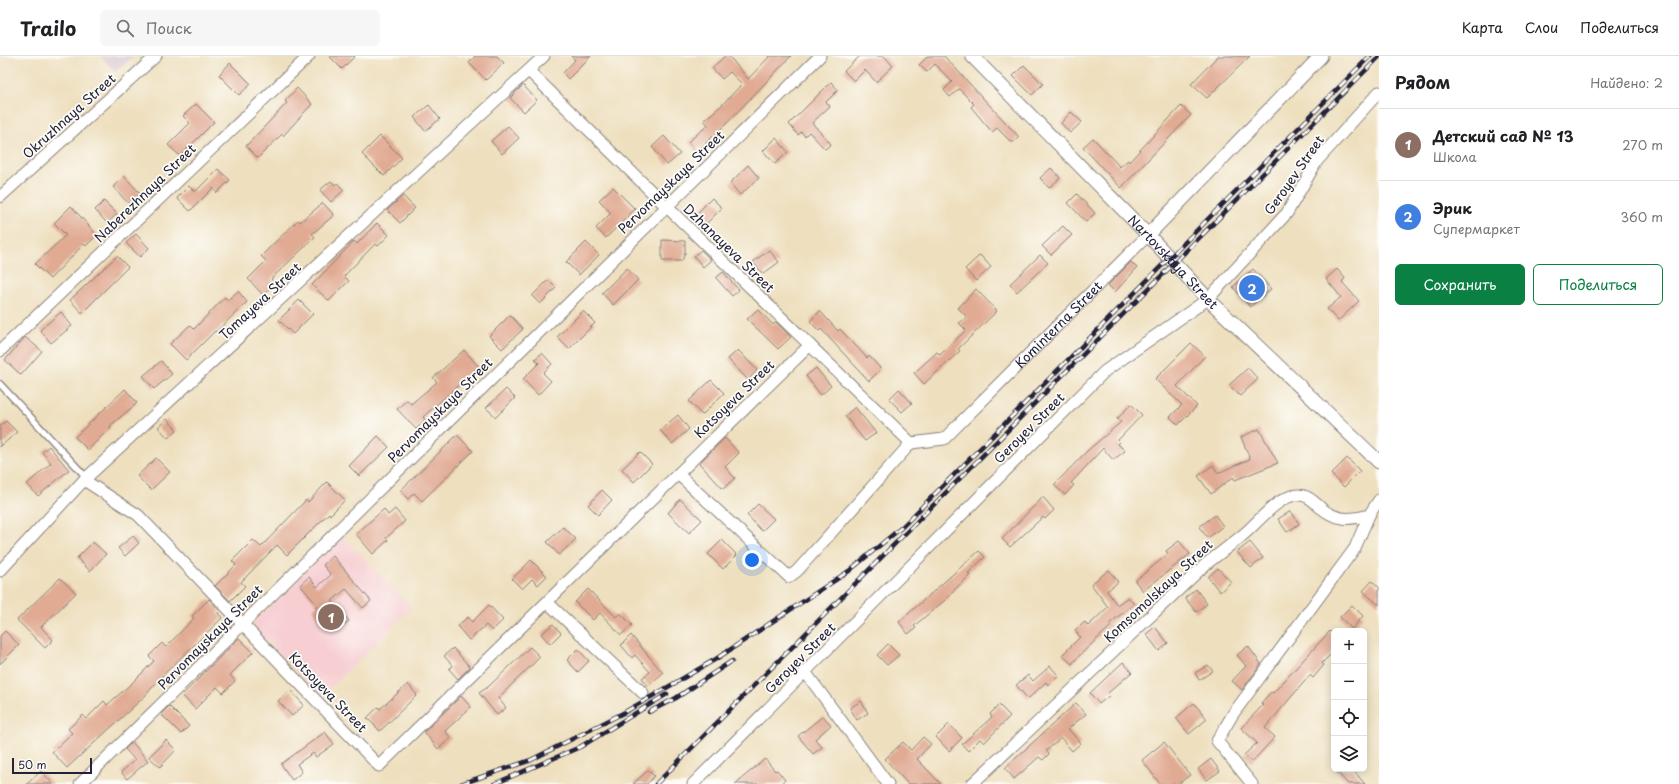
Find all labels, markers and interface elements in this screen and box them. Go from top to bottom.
search box [100,10,380,46]
text: Trailo [20,14,76,42]
text: Поиск [146,16,192,39]
icon: search [114,17,136,39]
text: Карта [1462,17,1503,38]
text: Слои [1525,17,1558,38]
text: Поделиться [1580,17,1659,38]
street label: Okruzhnaya Street [18,69,119,163]
text: Рядом [1395,69,1450,95]
text: Найдено: 2 [1590,73,1663,92]
text: Детский сад № 13 [1433,124,1574,147]
street label: Pervomayskaya Street [613,126,728,237]
street label: Geroyev Street [1259,131,1328,218]
text: 1 [1405,135,1411,154]
text: 270 m [1622,135,1663,154]
street label: Naberezhnaya Street [90,139,200,246]
text: Школа [1433,147,1477,166]
text: Эрик [1433,196,1472,219]
street label: Dzhanayeva Street [679,199,779,296]
text: 2 [1403,207,1413,226]
text: 360 m [1620,207,1663,226]
street label: Nartovskaya Street [1124,210,1223,313]
text: Супермаркет [1433,219,1520,238]
street label: Tomayeva Street [215,258,305,344]
button: Сохранить [1395,264,1525,305]
button: Поделиться [1533,264,1663,305]
pin: 2 [1239,273,1265,303]
street label: Kominterna Street [1010,276,1106,372]
street label: Pervomayskaya Street [383,353,496,466]
street label: Kotsoyeva Street [689,355,778,442]
street label: Geroyev Street [989,388,1068,467]
street label: Komsomolskaya Street [1099,535,1216,646]
your location [742,550,762,570]
street label: Pervomayskaya Street [153,580,266,693]
pin: 1 [318,602,344,632]
street label: Geroyev Street [760,618,839,697]
map controls [1331,628,1367,772]
button: + [1331,628,1367,664]
street label: Kotsoyeva Street [285,647,372,736]
button: − [1331,664,1367,700]
button: locate [1331,700,1367,736]
button: layers [1331,736,1367,772]
scale bar [12,756,92,775]
text: 50 m [18,756,47,773]

